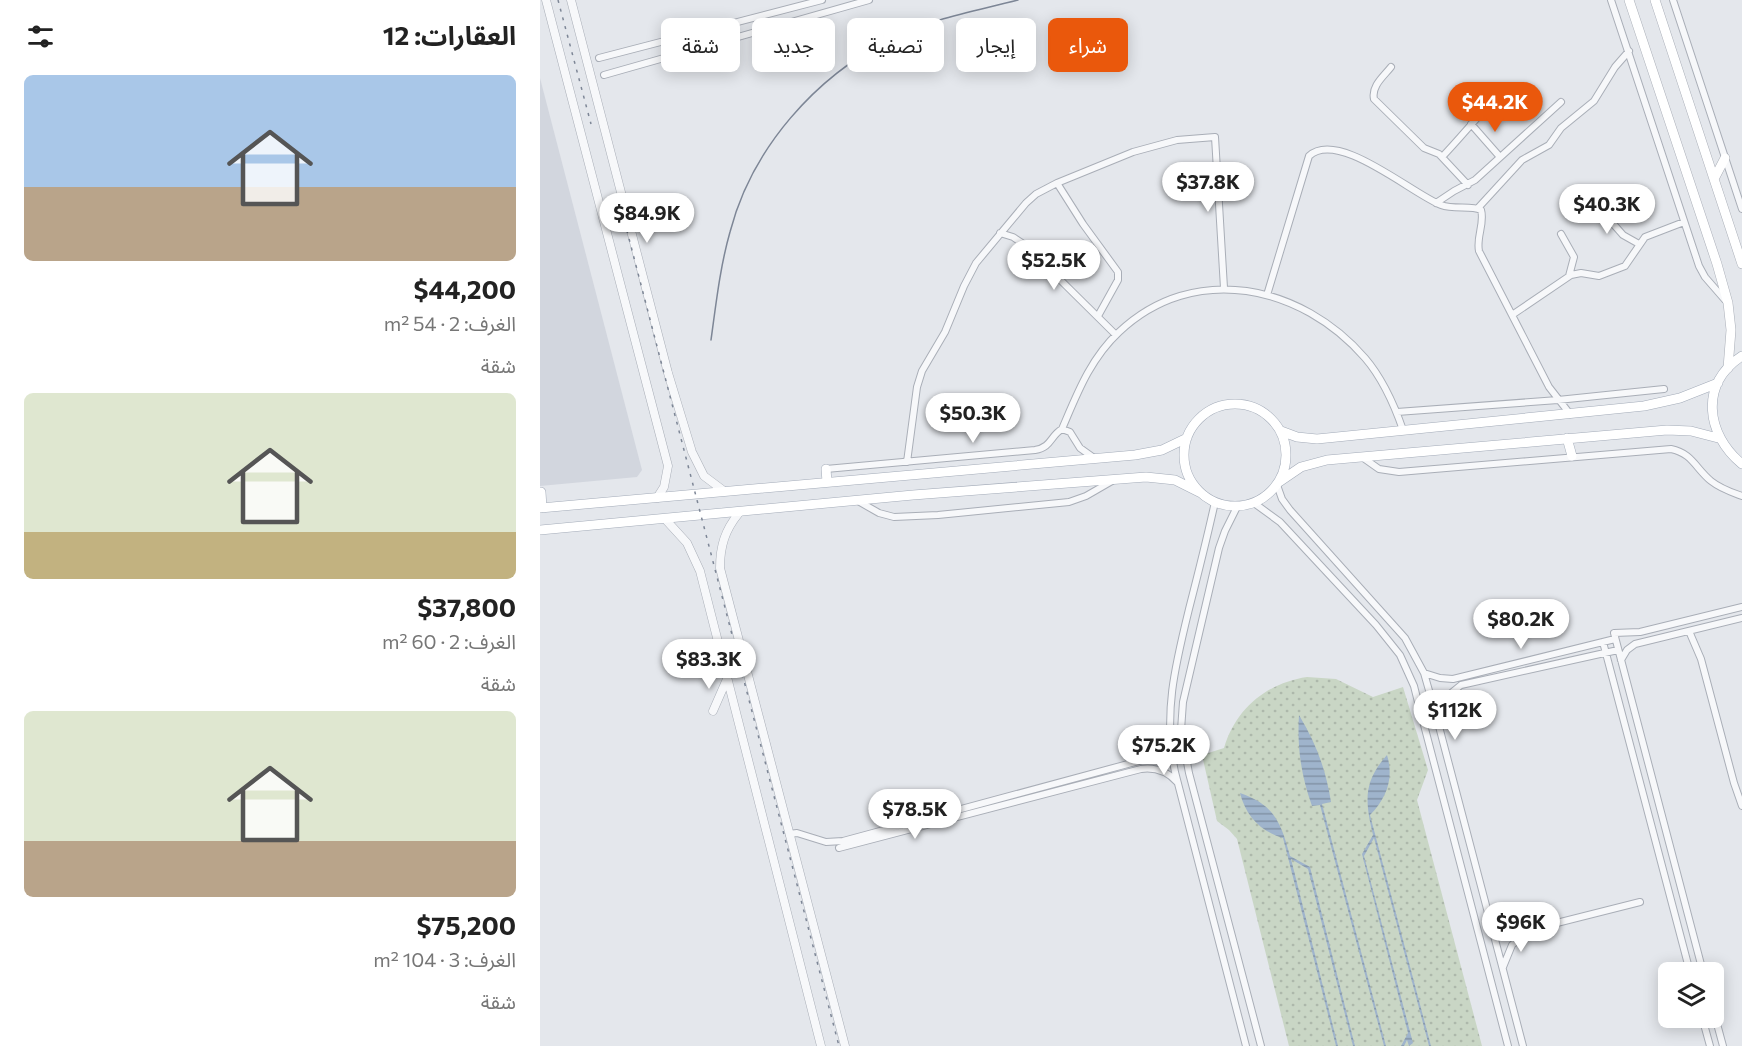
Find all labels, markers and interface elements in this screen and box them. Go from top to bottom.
chip: شقة [661,18,740,72]
chip: جديد [752,18,835,72]
chip: تصفية [847,18,944,72]
chip: إيجار [956,18,1036,72]
chip: شراء [1048,18,1128,72]
text: العقارات: 12 [383,19,516,50]
icon: filters [24,20,57,53]
pin: $44.2K [1446,82,1544,133]
text: $44.2K [1462,89,1528,113]
icon: home [216,114,324,222]
pin: $37.8K [1159,162,1257,213]
text: $37.8K [1176,169,1240,193]
pin: $40.3K [1558,184,1656,235]
text: $40.3K [1573,191,1641,215]
pin: $84.9K [598,193,696,244]
text: $84.9K [613,200,681,224]
pin: $52.5K [1005,240,1103,291]
text: $52.5K [1021,247,1087,271]
text: $44,200 [414,273,516,304]
text: الغرف: 2 · 54 m² [384,311,516,335]
text: شقة [481,353,516,377]
pin: $50.3K [924,393,1022,444]
text: $50.3K [939,400,1007,424]
icon: home [216,432,324,540]
text: $37,800 [417,591,516,622]
pin: $80.2K [1472,599,1570,650]
text: $80.2K [1487,606,1555,630]
text: الغرف: 2 · 60 m² [382,629,516,653]
pin: $83.3K [660,639,758,690]
text: $83.3K [676,646,742,670]
text: شقة [481,671,516,695]
pin: $112K [1413,690,1497,741]
text: $112K [1428,697,1482,721]
pin: $75.2K [1115,725,1213,776]
text: $75.2K [1132,732,1196,756]
icon: home [216,750,324,858]
pin: $78.5K [866,789,964,840]
text: $78.5K [882,796,948,820]
pin: $96K [1485,902,1557,953]
text: $75,200 [416,909,516,940]
text: $96K [1496,909,1546,933]
text: الغرف: 3 · 104 m² [373,947,516,971]
map controls [1658,962,1724,1028]
button: layers [1658,962,1724,1028]
text: شقة [481,989,516,1013]

